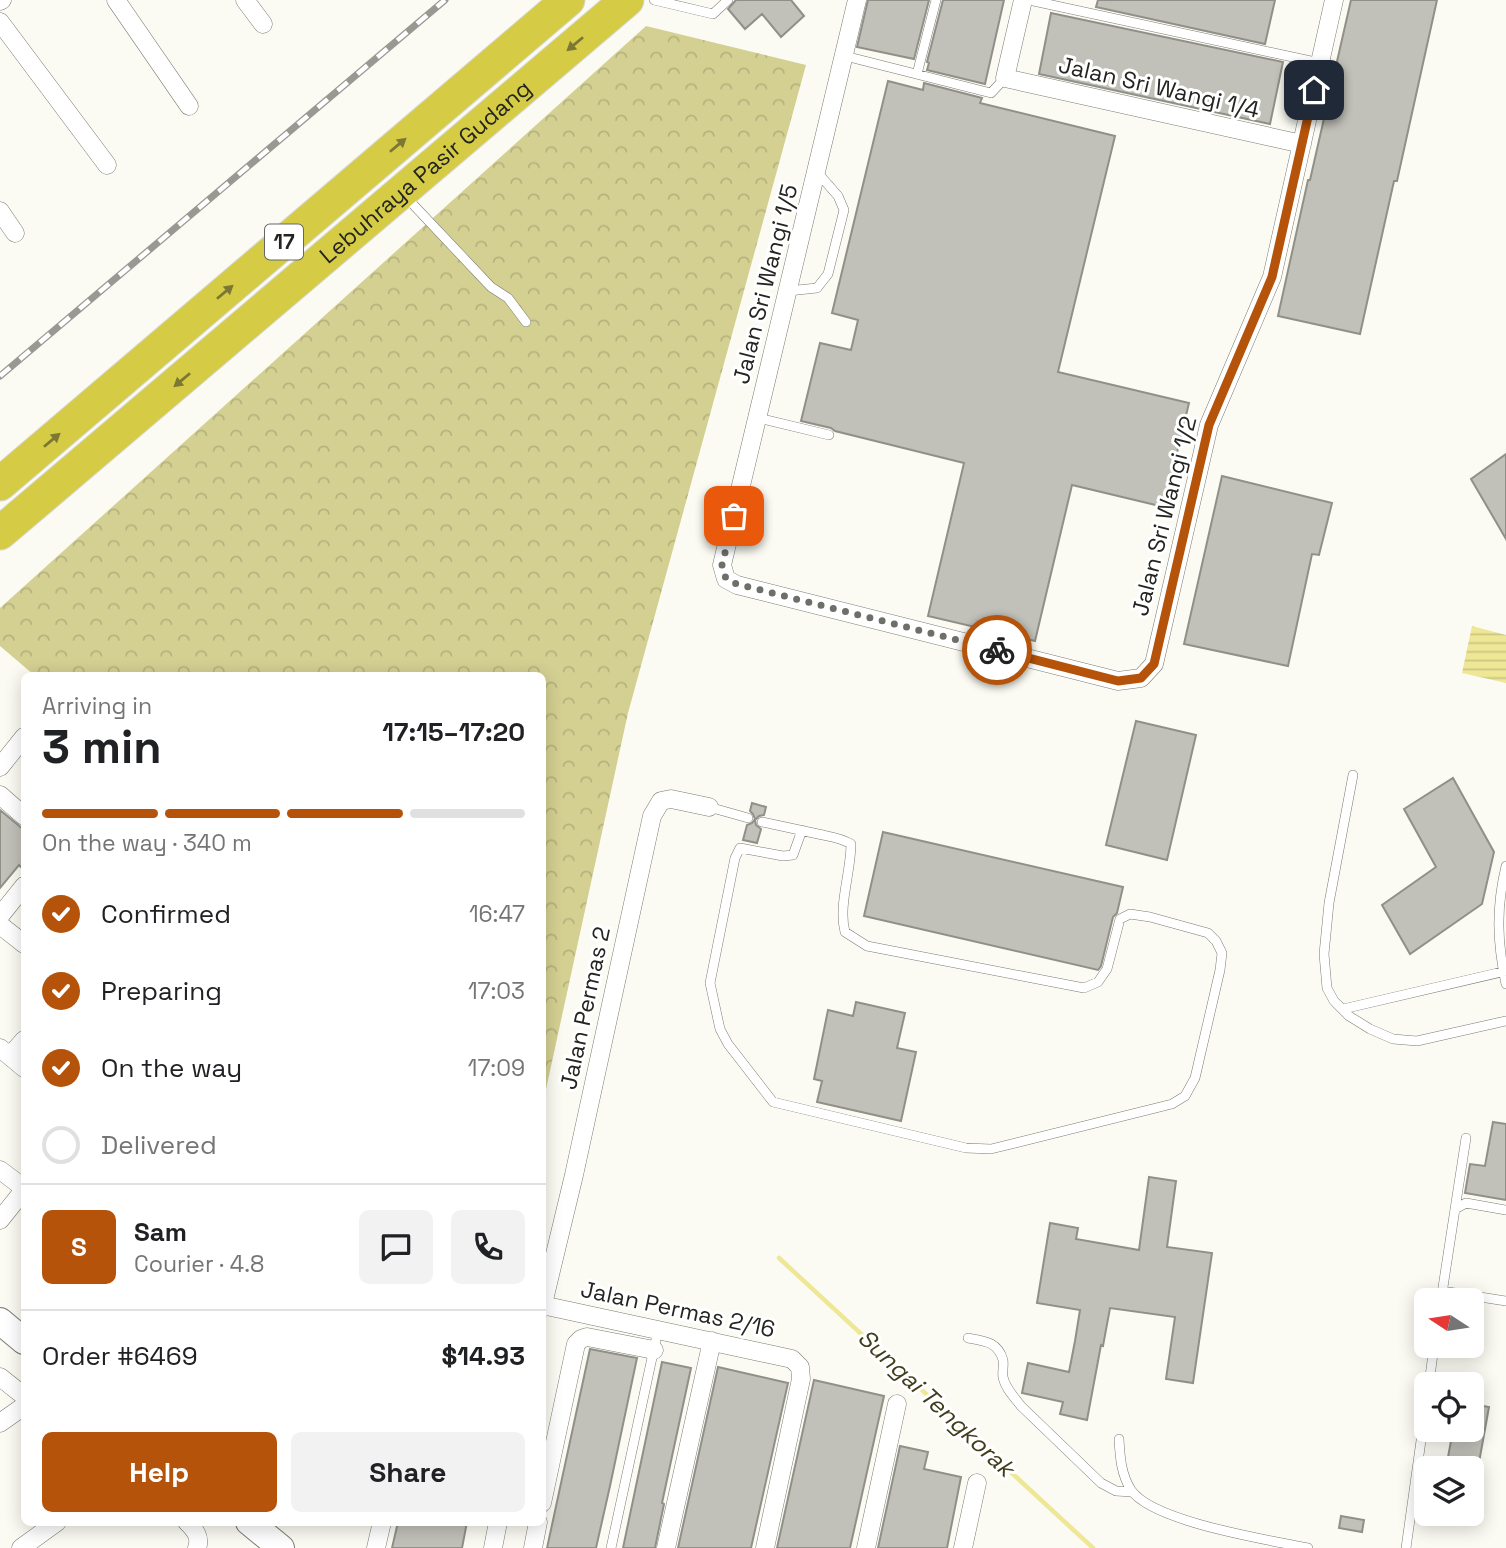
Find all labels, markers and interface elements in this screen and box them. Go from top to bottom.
one-way arrow [567,36,584,51]
street label: Jalan Sri Wangi 1/4 [1056,49,1262,125]
pin [1284,60,1344,120]
icon: home [1295,71,1333,109]
street label: Lebuhraya Pasir Gudang [313,73,537,270]
one-way arrow [390,138,407,153]
street label: Jalan Sri Wangi 1/5 [726,181,804,387]
road number: 17 [265,224,303,260]
one-way arrow [217,285,234,300]
one-way arrow [173,372,191,387]
street label: Jalan Sri Wangi 1/2 [1125,413,1203,619]
one-way arrow [43,432,61,448]
pin [704,486,764,546]
icon: bag [715,497,753,535]
courier [962,615,1032,685]
icon: bike [978,631,1016,669]
text: Arriving in [42,691,152,721]
text: 17:15–17:20 [382,715,525,749]
text: 3 min [42,718,162,776]
text: On the way · 340 m [42,828,252,858]
icon: check [42,895,80,933]
text: Confirmed [101,897,231,931]
text: 16:47 [469,899,525,929]
street label: Jalan Permas 2 [553,924,617,1092]
icon: check [42,972,80,1010]
text: Preparing [101,974,222,1008]
text: 17:03 [468,976,525,1006]
icon: check [42,1049,80,1087]
text: On the way [101,1051,242,1085]
text: 17:09 [468,1053,525,1083]
text: Delivered [101,1128,217,1162]
button: chat [359,1210,433,1284]
button: phone [451,1210,525,1284]
text: Sam [134,1215,187,1249]
text: S [71,1230,87,1264]
text: Courier · 4.8 [134,1249,264,1279]
street label: Jalan Permas 2/16 [578,1274,778,1344]
north arrow [1414,1288,1484,1358]
map controls [1414,1288,1484,1526]
water label: Sungai Tengkorak [851,1322,1023,1485]
text: Order #6469 [42,1339,198,1373]
text: $14.93 [441,1339,525,1373]
button: locate [1414,1372,1484,1442]
button: Help [42,1432,277,1512]
button: Share [291,1432,525,1512]
button: layers [1414,1456,1484,1526]

